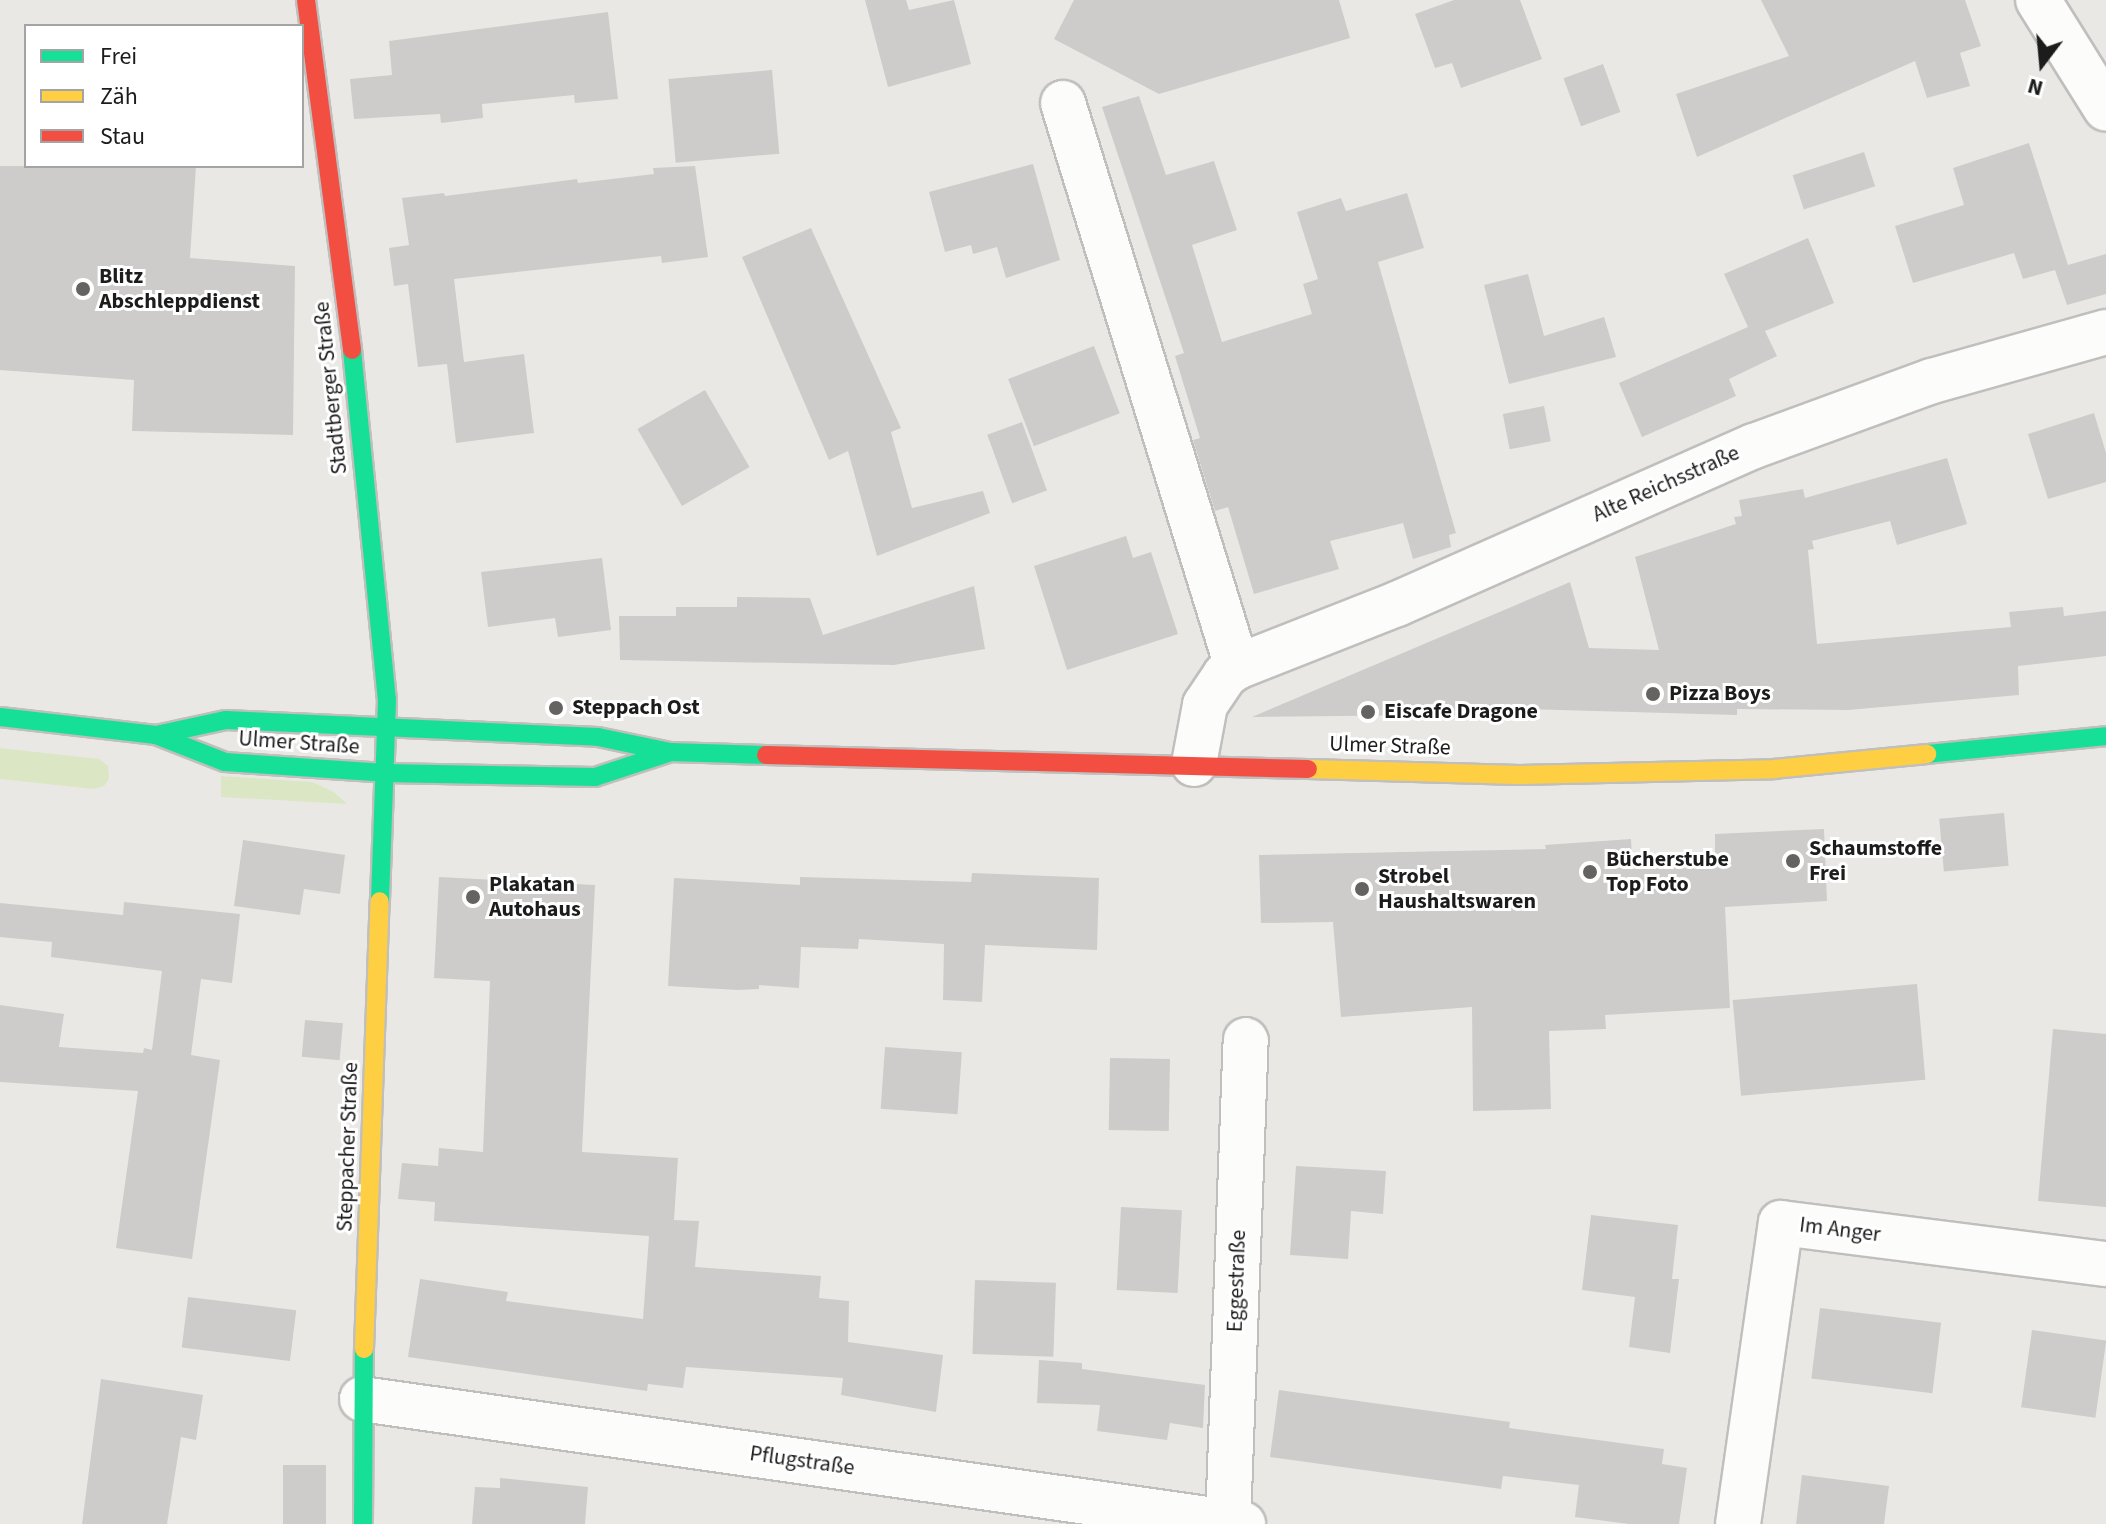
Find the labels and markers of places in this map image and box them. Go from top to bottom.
place label: Blitz Abschleppdienst [99,263,260,314]
marker: Blitz Abschleppdienst [74,280,92,298]
place label: Pizza Boys [1669,681,1771,707]
marker: Pizza Boys [1644,685,1662,703]
place label: Steppach Ost [572,695,700,721]
marker: Steppach Ost [547,699,565,717]
place label: Eiscafe Dragone [1384,699,1538,725]
marker: Eiscafe Dragone [1359,703,1377,721]
place label: Schaumstoffe Frei [1809,835,1942,886]
place label: Bücherstube Top Foto [1606,846,1729,898]
marker: Schaumstoffe Frei [1784,852,1802,870]
place label: Strobel Haushaltswaren [1378,863,1536,914]
marker: Bücherstube Top Foto [1581,863,1599,881]
place label: Plakatan Autohaus [489,871,581,922]
marker: Strobel Haushaltswaren [1353,880,1371,898]
marker: Plakatan Autohaus [464,888,482,906]

